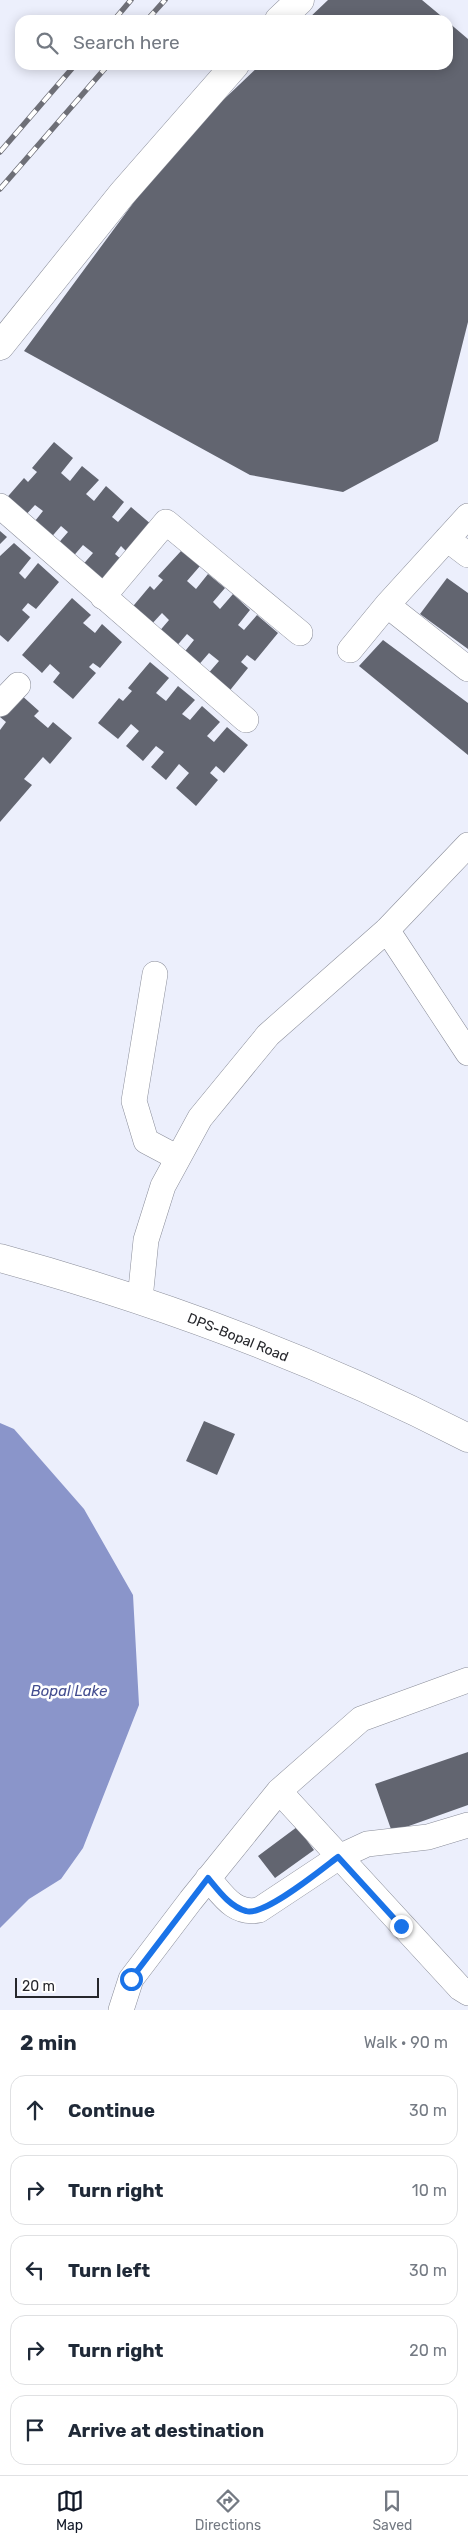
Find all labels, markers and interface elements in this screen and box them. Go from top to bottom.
search box [15,15,453,70]
icon: search [33,29,61,57]
text: Search here [73,31,180,54]
street label: DPS-Bopal Road [185,1309,291,1365]
water label: Bopal Lake [31,1682,108,1700]
route end [390,1915,413,1938]
route start [120,1968,143,1991]
scale bar [15,1975,99,1998]
text: 20 m [22,1978,55,1995]
text: 2 min [20,2030,77,2055]
text: Walk · 90 m [364,2033,448,2052]
icon: ahead [21,2096,49,2124]
text: Continue [68,2099,155,2122]
text: 30 m [409,2101,447,2120]
icon: right [21,2176,49,2204]
text: Turn right [68,2179,163,2202]
text: 10 m [412,2181,447,2200]
icon: left [21,2256,49,2284]
text: Turn left [68,2259,150,2282]
text: 30 m [409,2261,447,2280]
icon: right [21,2336,49,2364]
text: Turn right [68,2339,163,2362]
text: 20 m [409,2341,447,2360]
icon: arrive [21,2416,49,2444]
text: Arrive at destination [68,2419,264,2442]
tab: Map [56,2487,84,2534]
tab: Directions [195,2487,261,2534]
tab: Saved [372,2487,412,2534]

